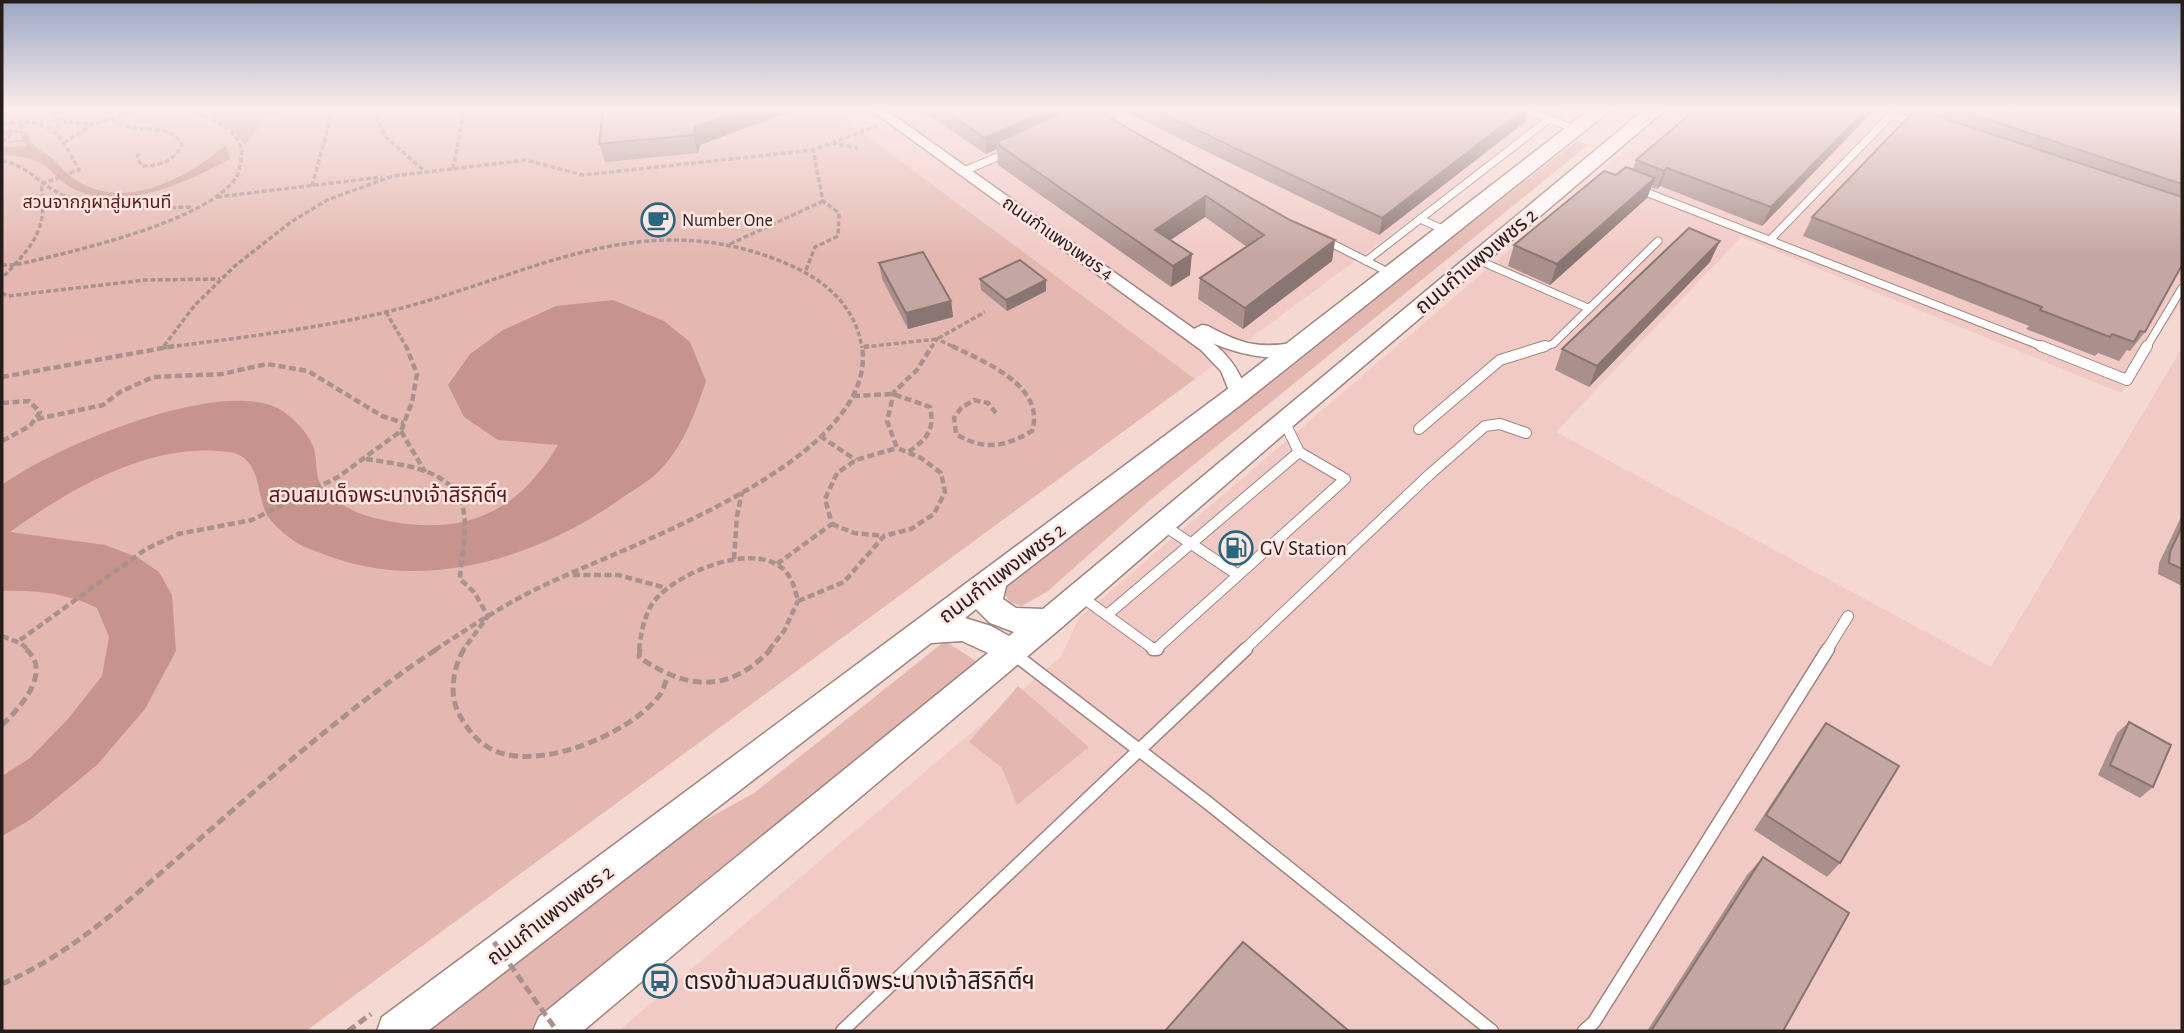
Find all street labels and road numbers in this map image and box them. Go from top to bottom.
street label: ถนนกำแพงเพชร 4 [999,194,1116,284]
street label: ถนนกำแพงเพชร 2 [1411,204,1541,318]
street label: ถนนกำแพงเพชร 2 [935,519,1069,628]
street label: ถนนกำแพงเพชร 2 [483,861,617,970]

